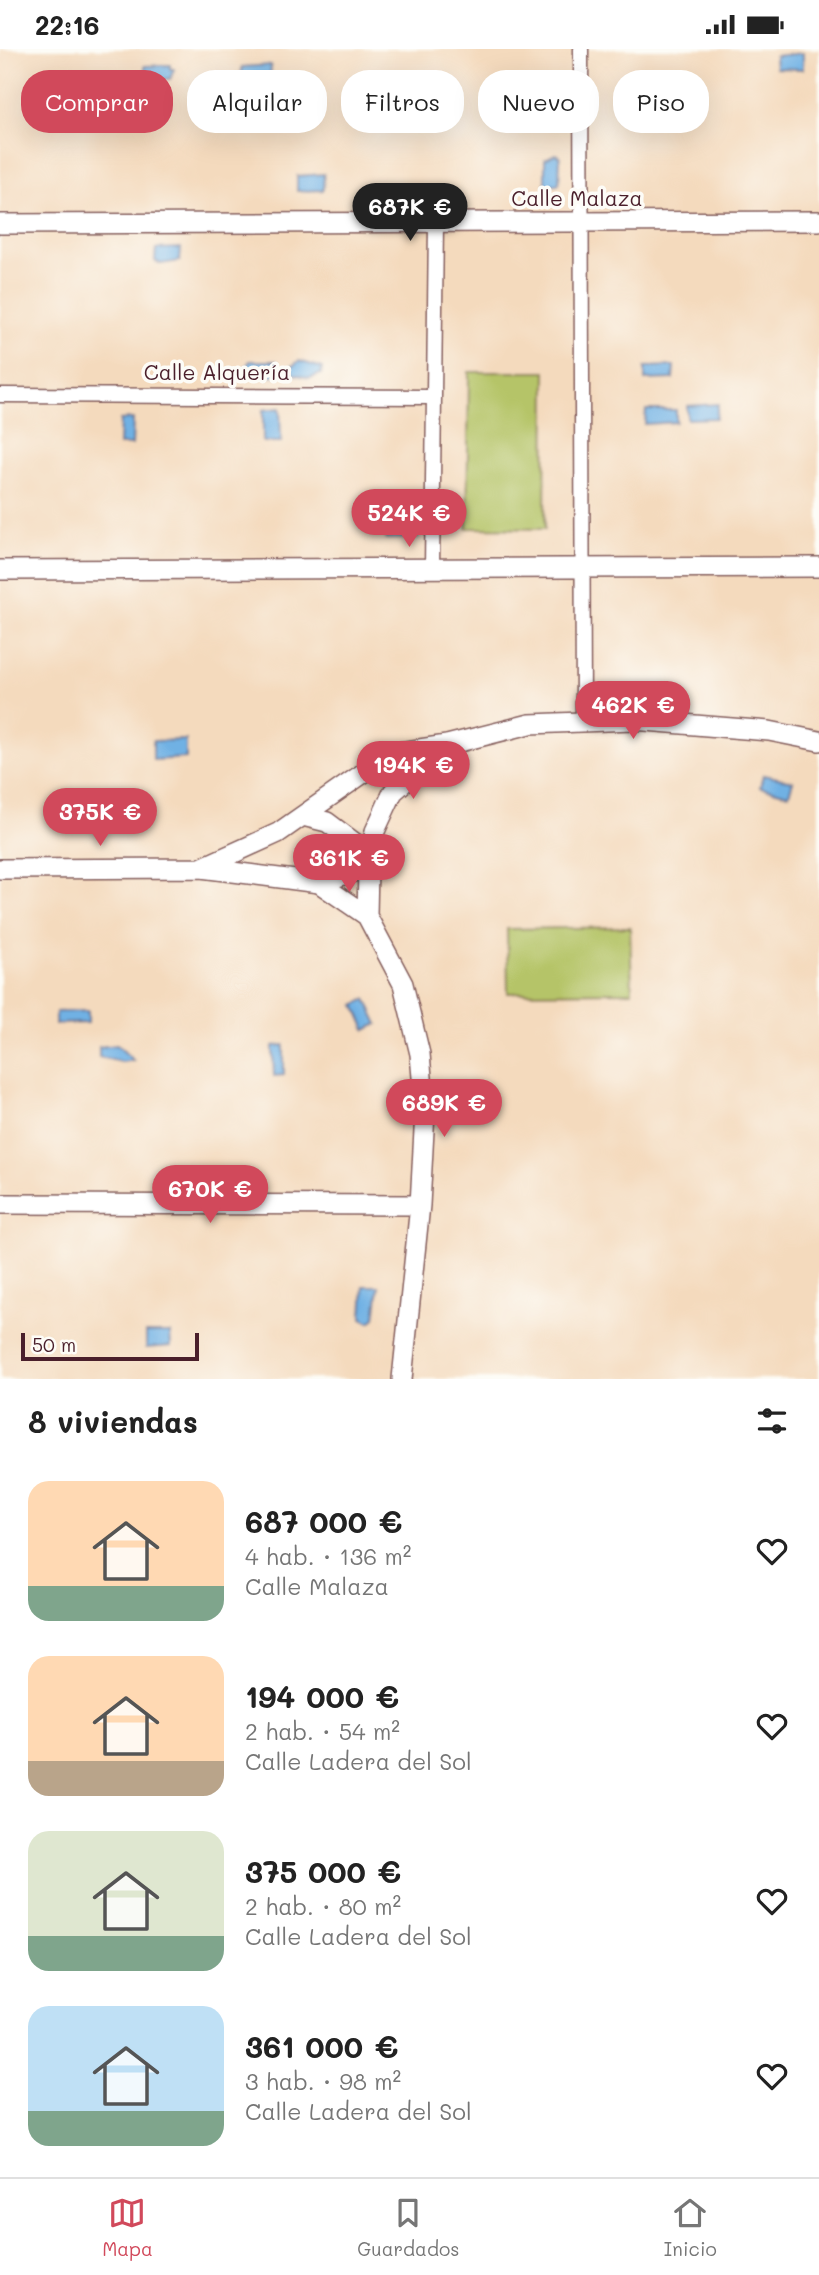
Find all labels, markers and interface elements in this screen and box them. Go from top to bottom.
text: 22:16 [35,8,100,42]
chip: Comprar [21,70,173,133]
chip: Alquilar [187,70,327,133]
chip: Filtros [341,70,464,133]
chip: Nuevo [478,70,599,133]
chip: Piso [613,70,709,133]
pin: 687K € [353,183,467,243]
street label: Calle Malaza [511,184,643,211]
text: 687K € [368,191,452,221]
street label: Calle Alquería [144,358,290,385]
pin: 524K € [352,489,466,549]
text: 524K € [368,497,450,527]
pin: 462K € [576,681,690,741]
text: 462K € [591,689,675,719]
pin: 194K € [356,741,470,801]
text: 194K € [373,749,453,779]
pin: 375K € [43,789,157,848]
text: 375K € [59,796,141,826]
pin: 361K € [292,835,406,894]
text: 361K € [309,842,389,872]
pin: 689K € [387,1079,501,1139]
text: 689K € [402,1087,486,1117]
pin: 670K € [153,1165,267,1225]
text: 670K € [168,1173,252,1203]
scale bar [21,1330,200,1362]
text: 50 m [32,1332,76,1357]
text: 8 viviendas [28,1401,198,1441]
icon: filters [753,1402,791,1440]
text: 687 000 € [245,1501,402,1541]
icon: home [84,1509,168,1593]
icon: heart [753,1532,791,1570]
text: 4 hab. · 136 m² [245,1541,411,1571]
text: Calle Malaza [245,1571,389,1601]
text: 194 000 € [245,1676,399,1716]
icon: home [84,1684,168,1768]
icon: heart [753,1707,791,1745]
text: 2 hab. · 54 m² [245,1716,400,1746]
text: Calle Ladera del Sol [245,1746,472,1776]
text: 375 000 € [245,1851,401,1891]
icon: home [84,1859,168,1943]
icon: heart [753,1882,791,1920]
text: 2 hab. · 80 m² [245,1891,401,1921]
text: Calle Ladera del Sol [245,1921,472,1951]
text: 361 000 € [245,2026,398,2066]
icon: home [84,2034,168,2118]
icon: heart [753,2057,791,2095]
text: 3 hab. · 98 m² [245,2066,401,2096]
text: Calle Ladera del Sol [245,2096,472,2126]
tab: Mapa [102,2194,153,2261]
tab: Guardados [357,2194,459,2261]
tab: Inicio [664,2194,717,2261]

